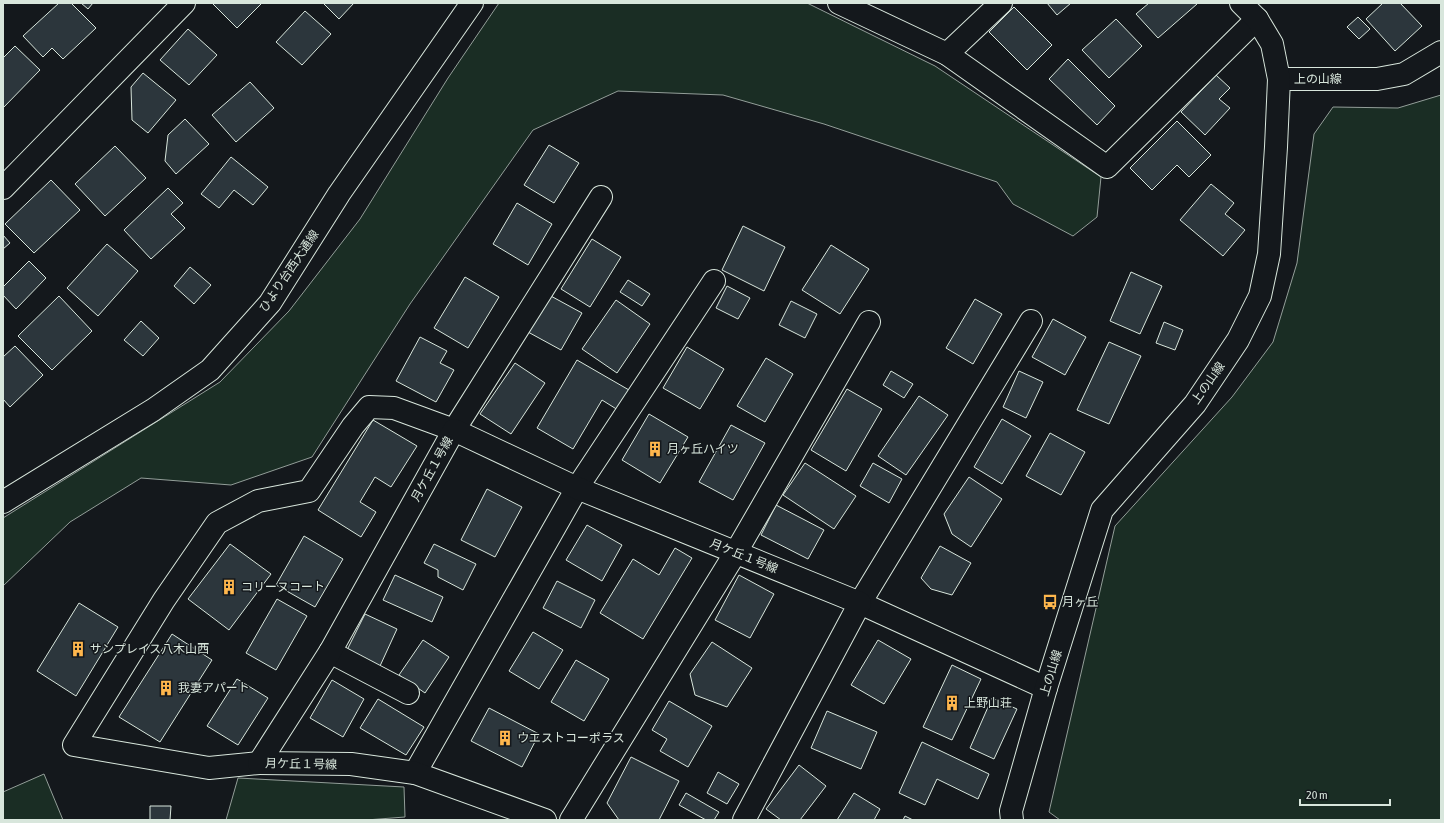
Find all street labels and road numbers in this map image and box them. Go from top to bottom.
street label: 上の山線 [1294,72,1342,86]
street label: ひより台西大通線 [256,227,322,315]
street label: 上の山線 [1188,359,1228,407]
street label: 月ケ丘１号線 [408,434,456,504]
street label: 月ケ丘１号線 [708,536,780,576]
street label: 上の山線 [1037,648,1065,698]
street label: 月ケ丘１号線 [265,756,337,772]

